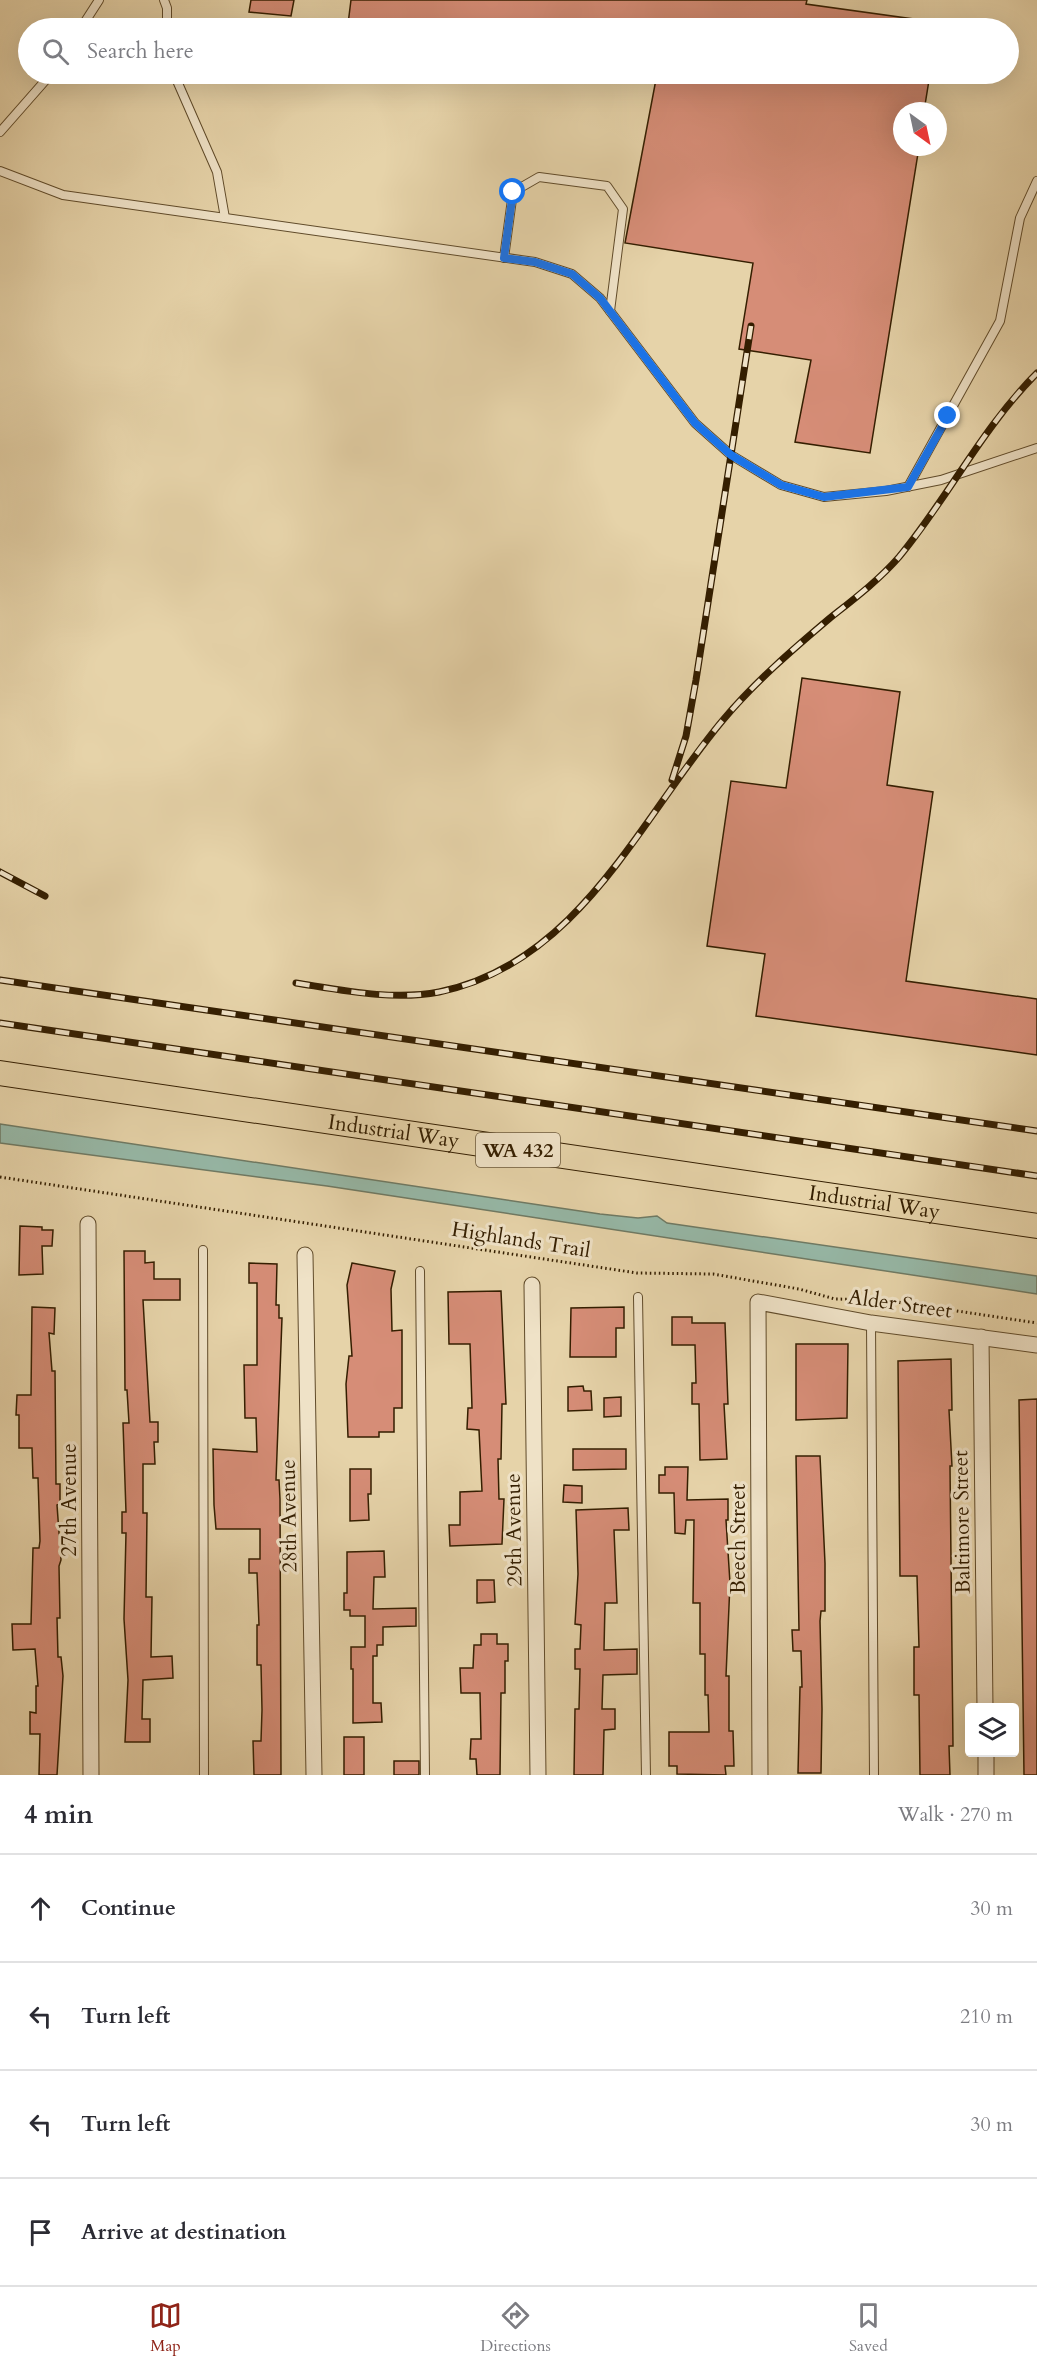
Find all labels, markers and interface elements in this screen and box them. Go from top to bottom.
search box [18,18,1019,84]
icon: search [39,35,72,68]
text: Search here [87,36,194,66]
north arrow [893,102,947,156]
route start [499,178,525,204]
route end [934,402,960,428]
street label: Industrial Way [326,1107,461,1155]
road number: WA 432 [476,1133,560,1167]
street label: Industrial Way [807,1178,942,1226]
street label: Highlands Trail [449,1215,593,1265]
street label: Alder Street [846,1282,954,1326]
street label: 27th Avenue [55,1443,84,1557]
street label: Baltimore Street [946,1450,978,1594]
street label: 28th Avenue [274,1459,304,1573]
street label: 29th Avenue [499,1473,529,1587]
street label: Beech Street [724,1483,753,1594]
map controls [965,1703,1019,1757]
button: layers [965,1703,1019,1757]
text: 4 min [24,1797,93,1832]
text: Walk · 270 m [898,1801,1013,1828]
icon: ahead [24,1892,57,1925]
text: Continue [81,1893,176,1923]
text: 30 m [970,1895,1013,1922]
icon: left [24,2000,57,2033]
text: Turn left [81,2001,170,2031]
text: 210 m [960,2003,1013,2030]
icon: left [24,2108,57,2141]
text: Turn left [81,2109,170,2139]
text: 30 m [970,2111,1013,2138]
icon: arrive [24,2216,57,2249]
text: Arrive at destination [81,2217,286,2247]
tab: Map [149,2299,182,2357]
tab: Directions [480,2299,551,2357]
tab: Saved [849,2299,888,2357]

